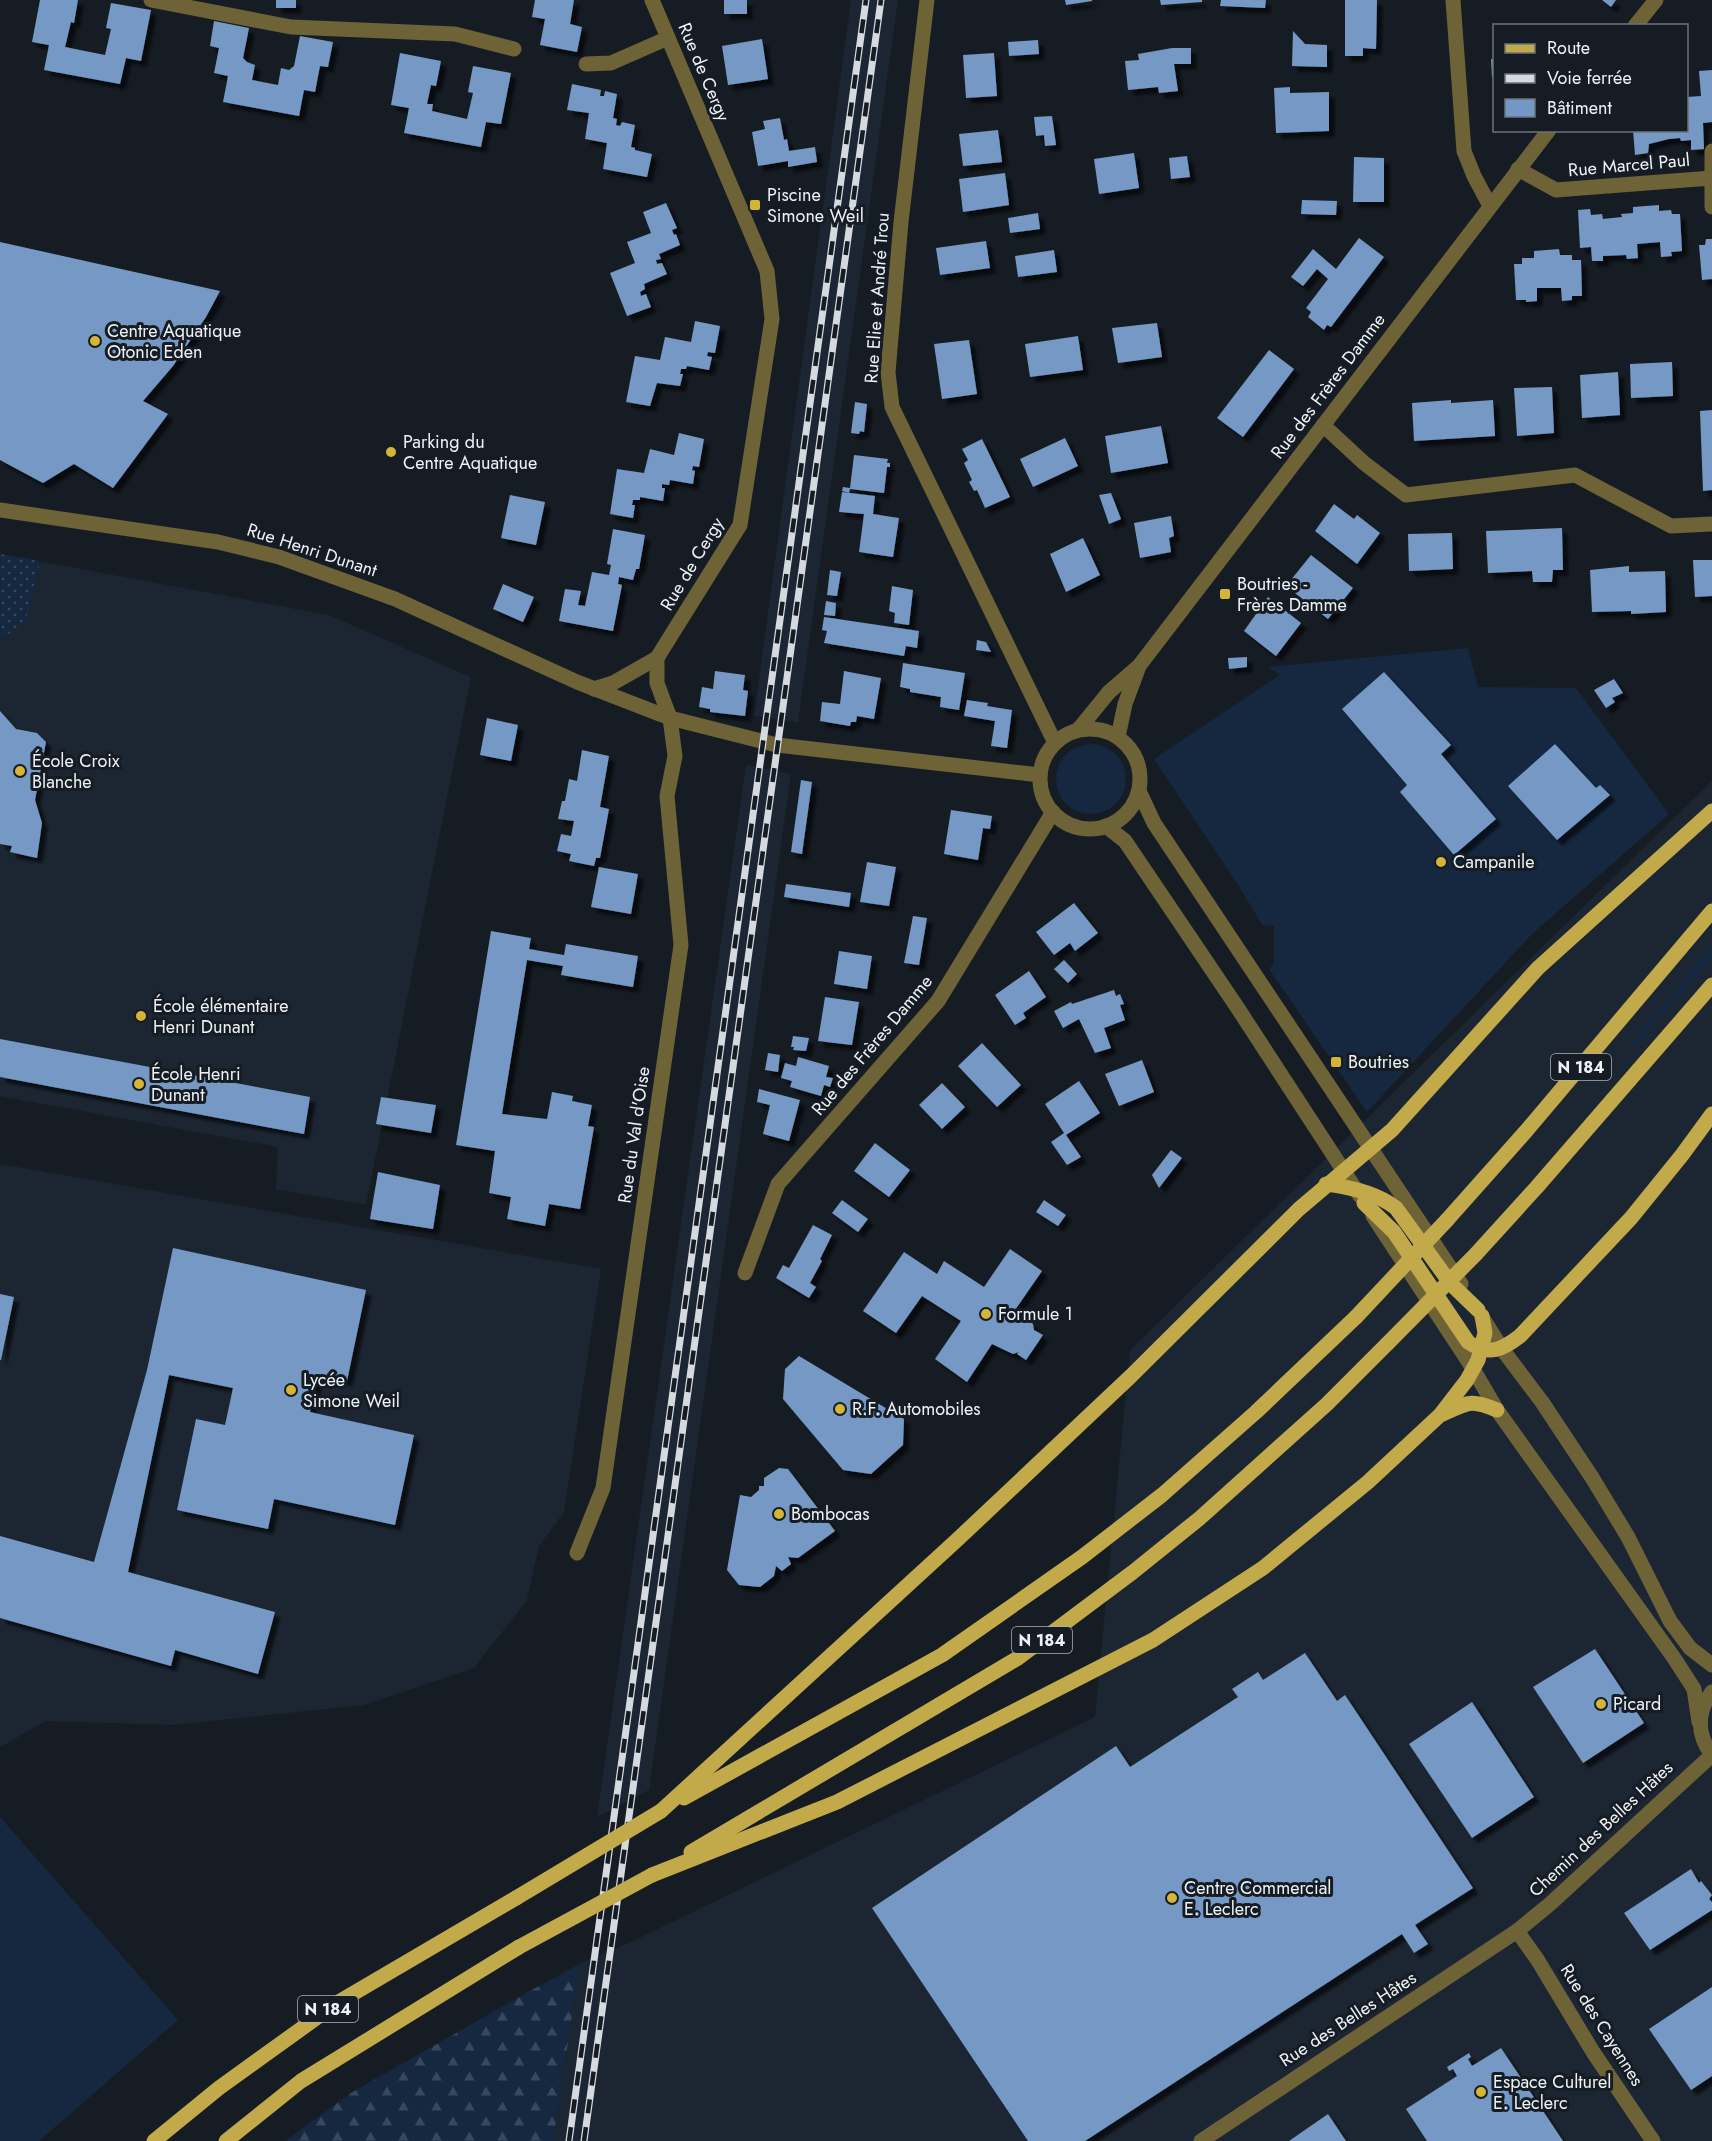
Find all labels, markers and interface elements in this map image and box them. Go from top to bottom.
street label: Rue de Cergy [672,19,736,125]
legend [1493,24,1688,132]
text: Route [1547,35,1590,61]
text: Voie ferrée [1547,65,1632,91]
text: Bâtiment [1547,95,1613,121]
street label: Rue Marcel Paul [1567,147,1691,183]
place label: Piscine Simone Weil [767,182,864,229]
marker: Piscine Simone Weil [748,198,762,212]
street label: Rue Elie et André Trou [858,212,896,384]
street label: Rue des Frères Damme [1265,308,1391,464]
place label: Centre Aquatique Otonic Eden [107,318,241,365]
marker: Centre Aquatique Otonic Eden [88,334,102,348]
place label: Parking du Centre Aquatique [403,429,537,476]
marker: Parking du Centre Aquatique [384,445,398,459]
street label: Rue de Cergy [654,512,730,616]
street label: Rue Henri Dunant [243,517,381,584]
place label: Boutries - Frères Damme [1237,571,1347,618]
marker: Boutries - Frères Damme [1218,587,1232,601]
place label: École Croix Blanche [32,748,120,795]
marker: École Croix Blanche [13,764,27,778]
place label: Campanile [1453,849,1535,875]
marker: Campanile [1434,855,1448,869]
street label: Rue des Frères Damme [805,969,939,1121]
place label: École élémentaire Henri Dunant [153,993,288,1040]
marker: École élémentaire Henri Dunant [134,1009,148,1023]
place label: Boutries [1348,1049,1409,1075]
road number: N 184 [1551,1054,1611,1080]
marker: Boutries [1329,1055,1343,1069]
place label: École Henri Dunant [151,1061,241,1108]
street label: Rue du Val d'Oise [612,1065,656,1205]
marker: École Henri Dunant [132,1077,146,1091]
place label: Formule 1 [998,1301,1073,1327]
marker: Formule 1 [979,1307,993,1321]
place label: Lycée Simone Weil [303,1367,400,1414]
marker: Lycée Simone Weil [284,1383,298,1397]
place label: R.F. Automobiles [852,1396,981,1422]
marker: R.F. Automobiles [833,1402,847,1416]
place label: Bombocas [791,1501,870,1527]
marker: Bombocas [772,1507,786,1521]
road number: N 184 [1012,1627,1072,1653]
place label: Picard [1613,1691,1661,1717]
marker: Picard [1594,1697,1608,1711]
street label: Chemin des Belles Hâtes [1523,1755,1679,1903]
place label: Centre Commercial E. Leclerc [1184,1875,1331,1922]
marker: Centre Commercial E. Leclerc [1165,1891,1179,1905]
street label: Rue des Cayennes [1554,1959,1650,2091]
street label: Rue des Belles Hâtes [1275,1965,1421,2073]
road number: N 184 [298,1996,358,2022]
place label: Espace Culturel E. Leclerc [1493,2069,1611,2116]
marker: Espace Culturel E. Leclerc [1474,2085,1488,2099]

